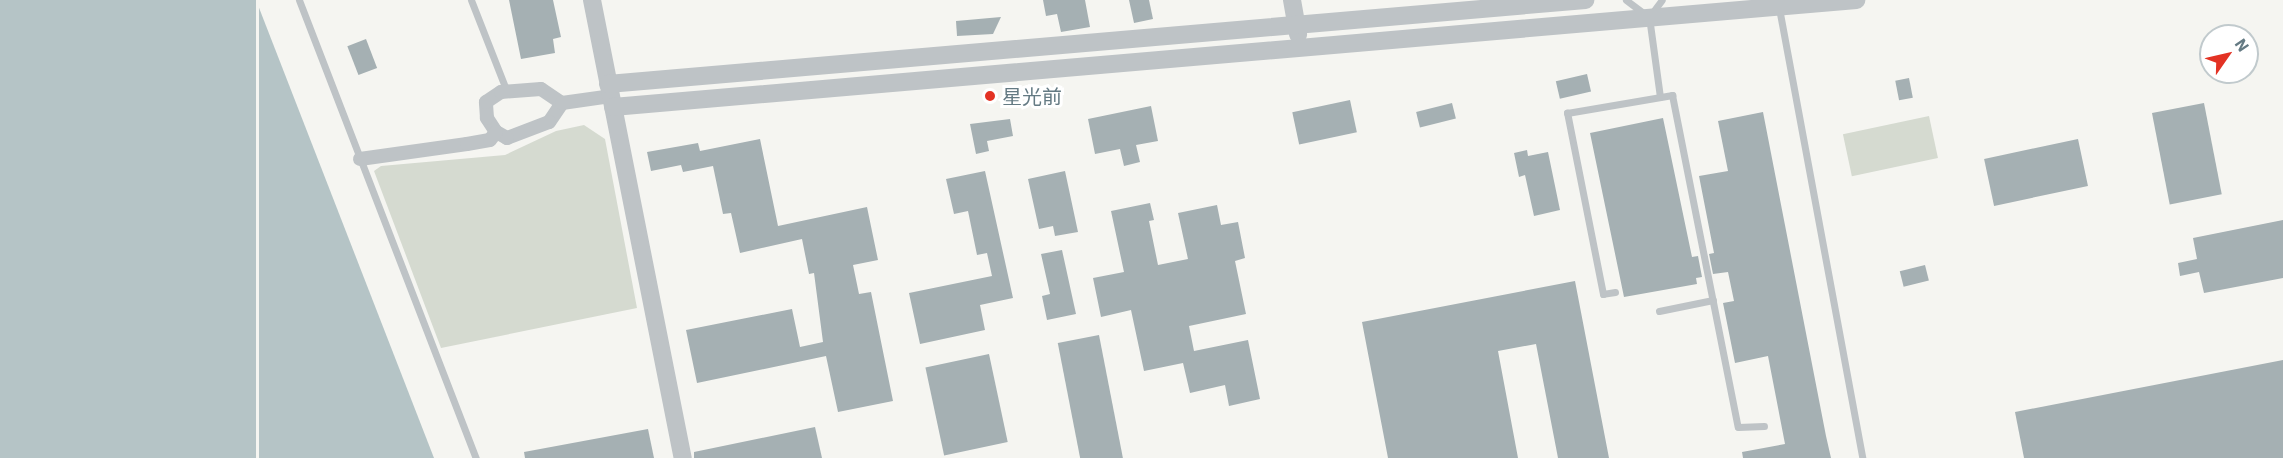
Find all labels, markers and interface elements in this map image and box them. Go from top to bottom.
north arrow [2199,24,2259,84]
text: N [2231,35,2254,55]
place label: 星光前 [1002,84,1062,108]
marker: 星光前 [983,89,997,103]

